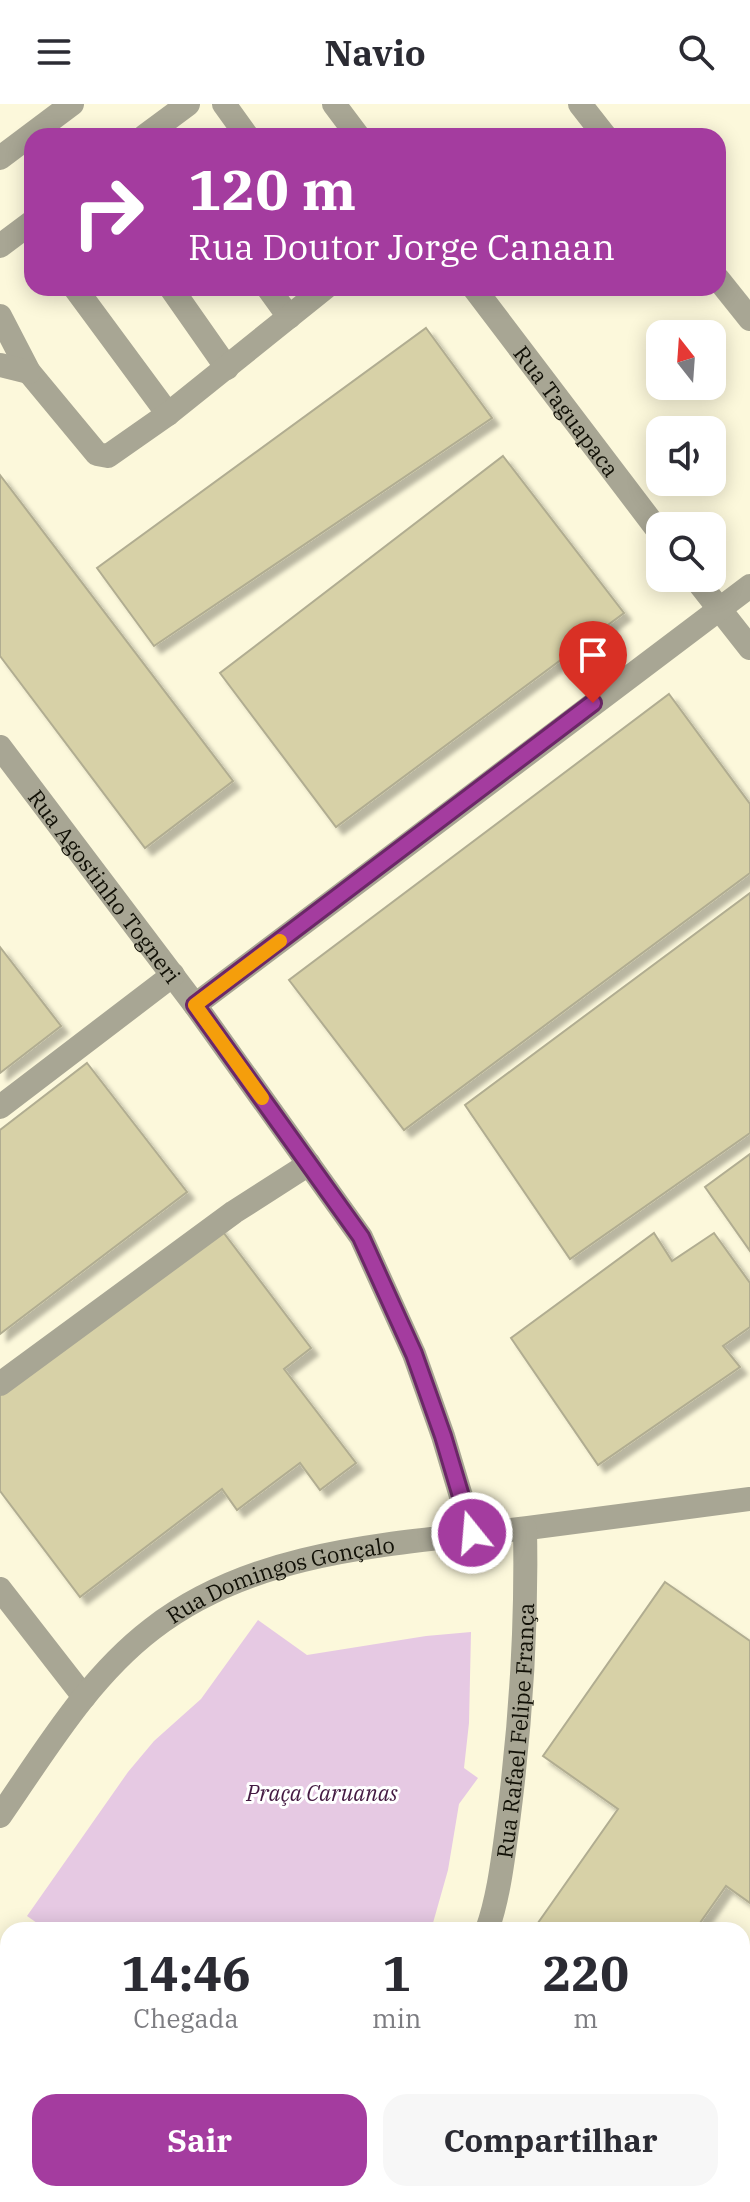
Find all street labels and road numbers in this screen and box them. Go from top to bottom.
street label: Rua Taguapaca [508,339,626,482]
street label: Rua Agostinho Togneri [22,783,188,989]
street label: Rua Domingos Gonçalo [160,1529,396,1629]
street label: Rua Rafael Felipe França [489,1602,540,1860]

